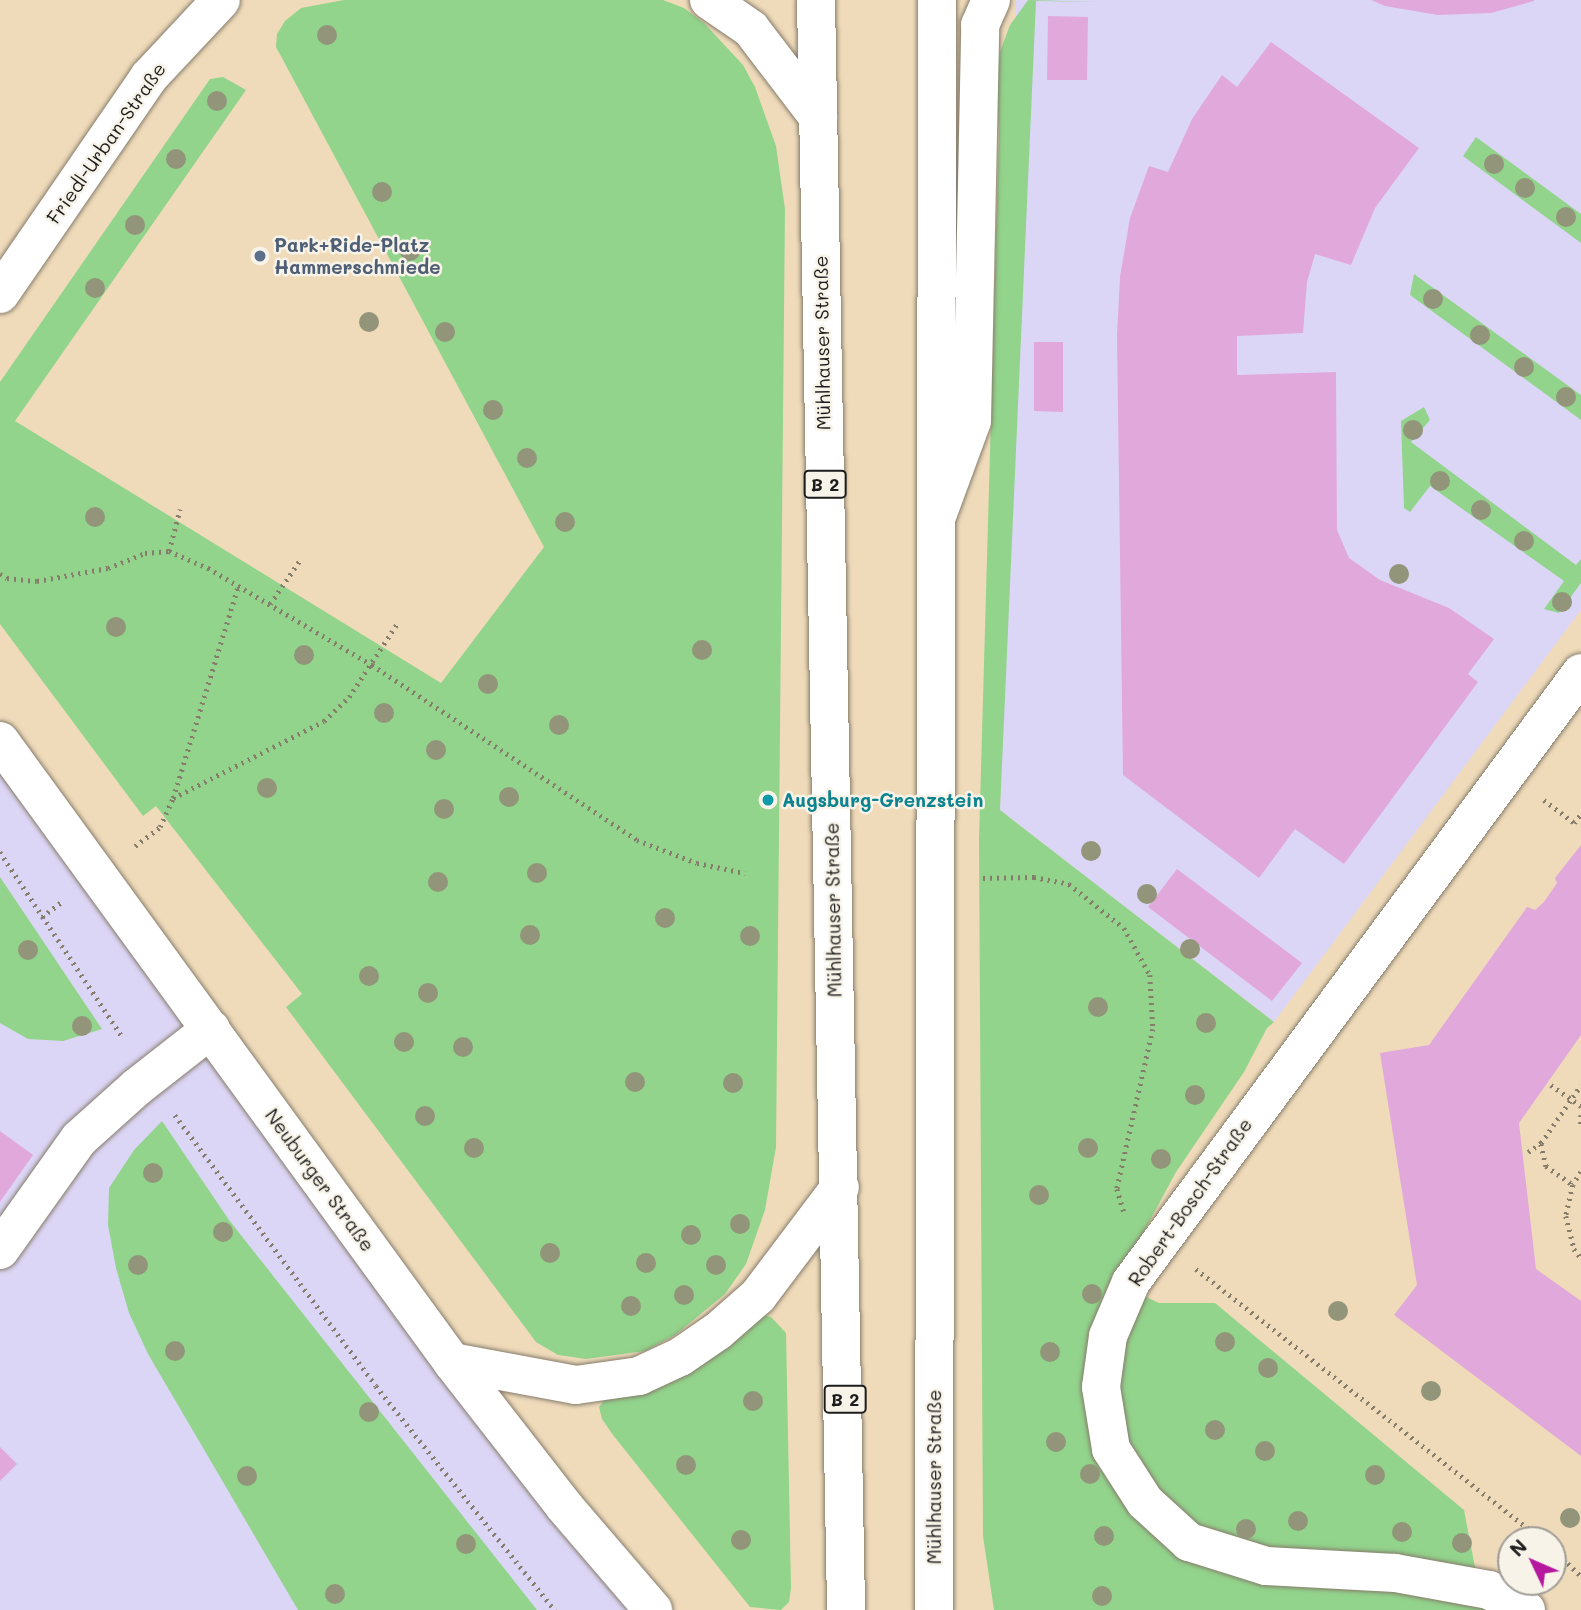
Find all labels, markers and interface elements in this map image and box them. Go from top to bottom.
street label: Friedl-Urban-Straße [42,58,170,228]
place label: Park+Ride-Platz Hammerschmiede [274,234,441,278]
marker: Park+Ride-Platz Hammerschmiede [252,248,268,264]
street label: Mühlhauser Straße [809,255,835,431]
road number: B 2 [802,470,848,498]
place label: Augsburg-Grenzstein [782,789,983,811]
marker: Augsburg-Grenzstein [760,792,776,808]
street label: Mühlhauser Straße [820,822,846,998]
street label: Neuburger Straße [261,1104,379,1256]
street label: Robert-Bosch-Straße [1123,1114,1257,1290]
road number: B 2 [822,1384,868,1414]
street label: Mühlhauser Straße [923,1390,945,1564]
north arrow [1497,1526,1567,1596]
text: N [1504,1534,1532,1561]

